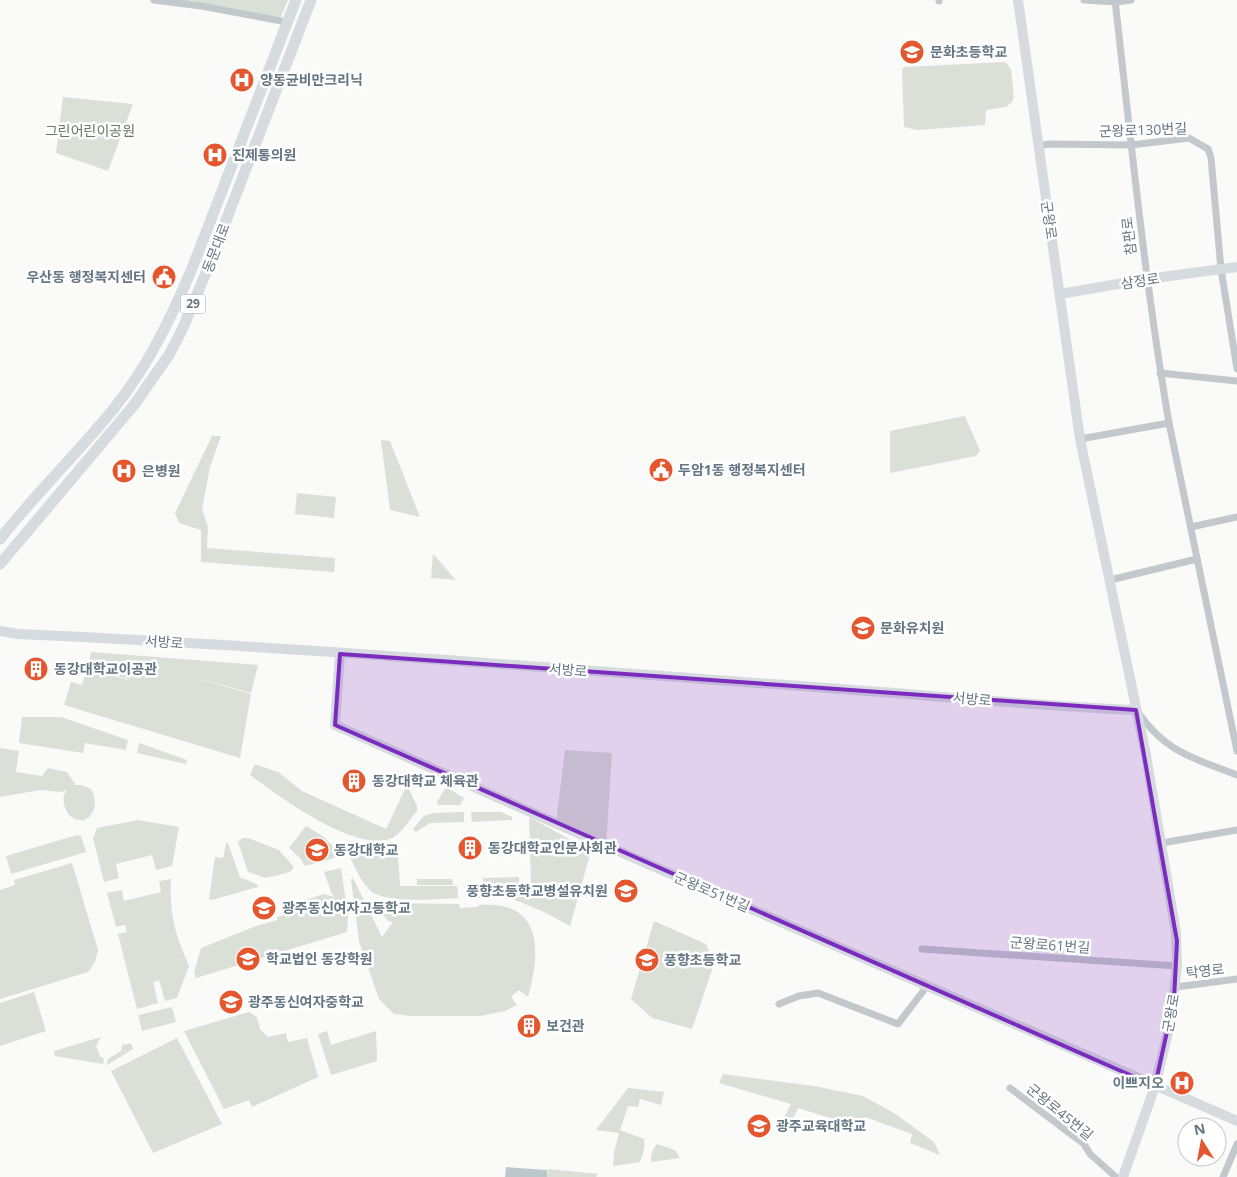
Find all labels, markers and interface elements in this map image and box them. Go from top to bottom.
school or university icon: 문화초등학교 [899,39,925,65]
place label: 문화초등학교 [930,42,1007,61]
hospital icon: 양동균비만크리닉 [229,67,255,93]
place label: 양동균비만크리닉 [260,70,363,89]
street label: 군왕로130번길 [1098,118,1187,141]
park label: 그린어린이공원 [45,121,135,140]
hospital icon: 진제통의원 [202,142,228,168]
place label: 진제통의원 [232,145,296,164]
street label: 군왕로 [1037,199,1062,241]
street label: 참판로 [1117,216,1140,256]
street label: 동문대로 [197,220,234,275]
public building icon: 우산동 행정복지센터 [151,264,177,290]
place label: 우산동 행정복지센터 [26,267,146,286]
street label: 삼정로 [1119,268,1161,293]
road number: 29 [180,294,206,314]
public building icon: 두암1동 행정복지센터 [648,457,674,483]
hospital icon: 은병원 [111,458,137,484]
place label: 두암1동 행정복지센터 [678,460,806,479]
place label: 은병원 [142,461,181,480]
school or university icon: 문화유치원 [850,615,876,641]
place label: 문화유치원 [880,618,944,637]
street label: 서방로 [144,631,184,652]
building icon: 동강대학교이공관 [23,656,49,682]
place label: 동강대학교이공관 [54,659,157,678]
street label: 서방로 [548,659,588,680]
street label: 서방로 [952,687,992,710]
building icon: 동강대학교 체육관 [341,768,367,794]
place label: 동강대학교 체육관 [372,771,479,790]
building icon: 동강대학교인문사회관 [457,835,483,861]
school or university icon: 동강대학교 [304,837,330,863]
place label: 동강대학교인문사회관 [488,838,617,857]
place label: 동강대학교 [334,840,399,859]
street label: 군왕로51번길 [671,867,753,916]
school or university icon: 풍향초등학교병설유치원 [613,878,639,904]
place label: 풍향초등학교병설유치원 [466,881,608,900]
school or university icon: 광주동신여자고등학교 [251,895,277,921]
place label: 광주동신여자고등학교 [282,898,411,917]
street label: 군왕로61번길 [1009,932,1091,957]
school or university icon: 학교법인 동강학원 [235,946,261,972]
school or university icon: 풍향초등학교 [634,947,660,973]
place label: 학교법인 동강학원 [266,949,373,968]
place label: 풍향초등학교 [664,950,741,969]
street label: 탁영로 [1185,959,1225,982]
school or university icon: 광주동신여자중학교 [218,989,244,1015]
place label: 광주동신여자중학교 [248,992,364,1011]
street label: 군왕로 [1158,992,1183,1034]
building icon: 보건관 [516,1013,542,1039]
place label: 보건관 [546,1016,585,1035]
hospital icon: 이쁘지오 [1169,1070,1195,1096]
place label: 이쁘지오 [1112,1073,1164,1092]
street label: 군왕로45번길 [1023,1079,1098,1144]
school or university icon: 광주교육대학교 [746,1113,772,1139]
place label: 광주교육대학교 [776,1116,866,1135]
north arrow [1177,1117,1227,1167]
text: N [1192,1118,1207,1139]

